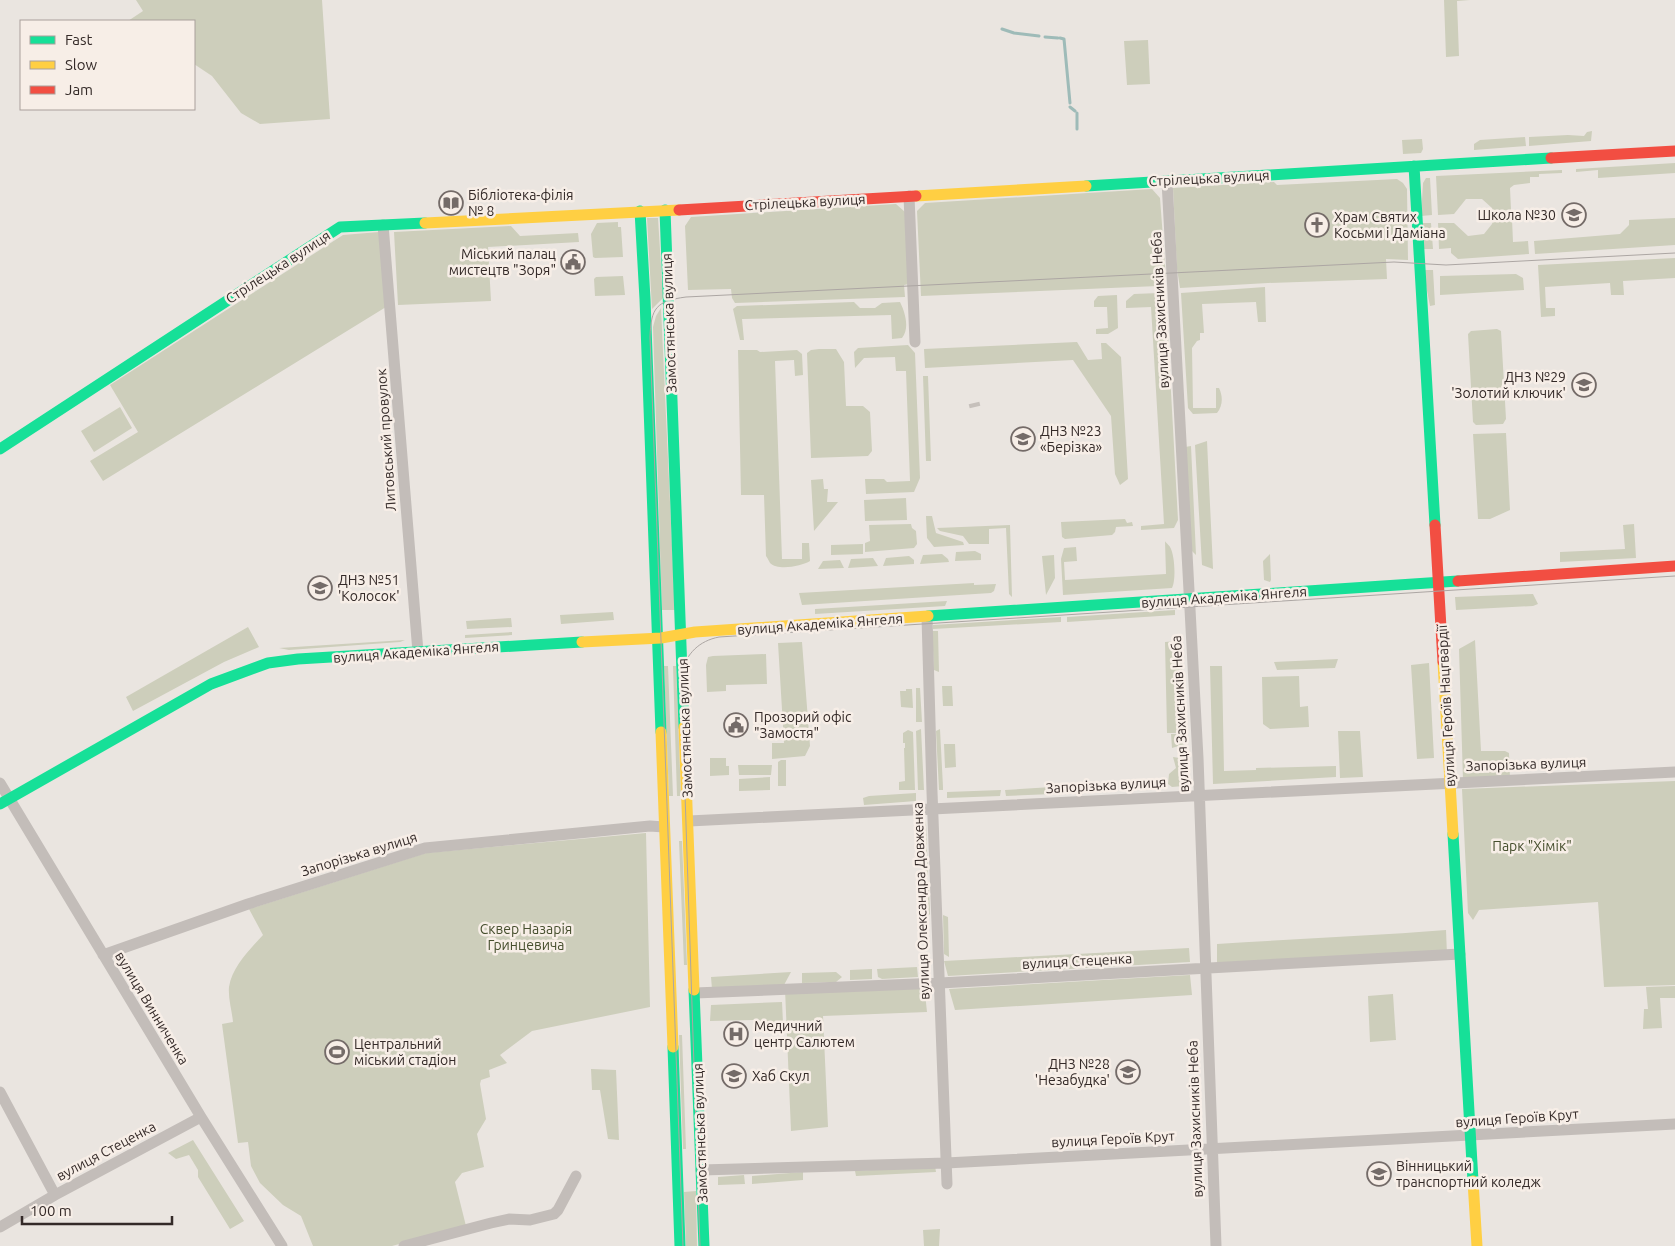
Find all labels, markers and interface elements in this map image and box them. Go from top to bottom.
legend [20,20,195,110]
text: Fast [65,31,93,48]
text: Slow [65,56,98,73]
text: Jam [65,81,93,98]
street label: Стрілецька вулиця [1148,167,1270,189]
place label: Бібліотека-філія № 8 [468,187,574,219]
library icon: Бібліотека-філія № 8 [438,190,464,216]
street label: Стрілецька вулиця [744,191,866,213]
school or university icon: Школа №30 [1561,202,1587,228]
place label: Школа №30 [1477,207,1556,223]
place label: Храм Святих Косьми і Даміана [1334,209,1446,241]
church icon: Храм Святих Косьми і Даміана [1304,212,1330,238]
street label: Стрілецька вулиця [223,227,333,307]
street label: вулиця Захисників Неба [1148,231,1172,389]
place label: Міський палац мистецтв "Зоря" [449,246,556,278]
public building icon: Міський палац мистецтв "Зоря" [560,249,586,275]
street label: Замостянська вулиця [659,253,679,393]
street label: Литовський провулок [373,368,399,512]
place label: ДНЗ №29 'Золотий ключик' [1451,369,1566,401]
school or university icon: ДНЗ №29 'Золотий ключик' [1571,372,1597,398]
place label: ДНЗ №23 «Берізка» [1040,423,1103,455]
school or university icon: ДНЗ №23 «Берізка» [1010,426,1036,452]
place label: ДНЗ №51 'Колосок' [338,572,400,604]
school or university icon: ДНЗ №51 'Колосок' [307,575,333,601]
street label: вулиця Академіка Янгеля [1141,583,1307,611]
street label: вулиця Академіка Янгеля [737,610,903,638]
street label: вулиця Героїв Нацгвардії [1434,624,1458,788]
street label: вулиця Захисників Неба [1168,635,1192,793]
street label: вулиця Академіка Янгеля [333,638,499,666]
street label: Замостянська вулиця [675,658,695,798]
place label: Прозорий офіс "Замостя" [754,709,852,741]
public building icon: Прозорий офіс "Замостя" [723,712,749,738]
street label: Запорізька вулиця [1465,754,1587,774]
street label: Запорізька вулиця [1045,774,1167,796]
street label: вулиця Олександра Довженка [910,802,932,1000]
street label: Запорізька вулиця [299,829,419,879]
park label: Парк "Хімік" [1492,838,1572,854]
park label: Сквер Назарія Гринцевича [480,921,572,953]
street label: вулиця Винниченка [112,949,192,1067]
street label: вулиця Стеценка [1022,950,1132,972]
place label: Медичний центр Салютем [754,1018,855,1050]
hospital icon: Медичний центр Салютем [723,1021,749,1047]
place label: Центральний міський стадіон [354,1036,456,1068]
sports icon: Центральний міський стадіон [324,1039,350,1065]
street label: вулиця Захисників Неба [1184,1040,1206,1198]
place label: ДНЗ №28 'Незабудка' [1035,1056,1110,1088]
school or university icon: ДНЗ №28 'Незабудка' [1115,1059,1141,1085]
street label: Замостянська вулиця [690,1063,710,1203]
school or university icon: Хаб Скул [721,1063,747,1089]
place label: Хаб Скул [752,1068,810,1084]
street label: вулиця Героїв Крут [1455,1106,1579,1130]
street label: вулиця Стеценка [54,1118,158,1184]
street label: вулиця Героїв Крут [1051,1128,1175,1150]
place label: Вінницький транспортний коледж [1396,1158,1541,1190]
school or university icon: Вінницький транспортний коледж [1366,1161,1392,1187]
scale bar [22,1194,172,1226]
text: 100 m [30,1202,72,1219]

